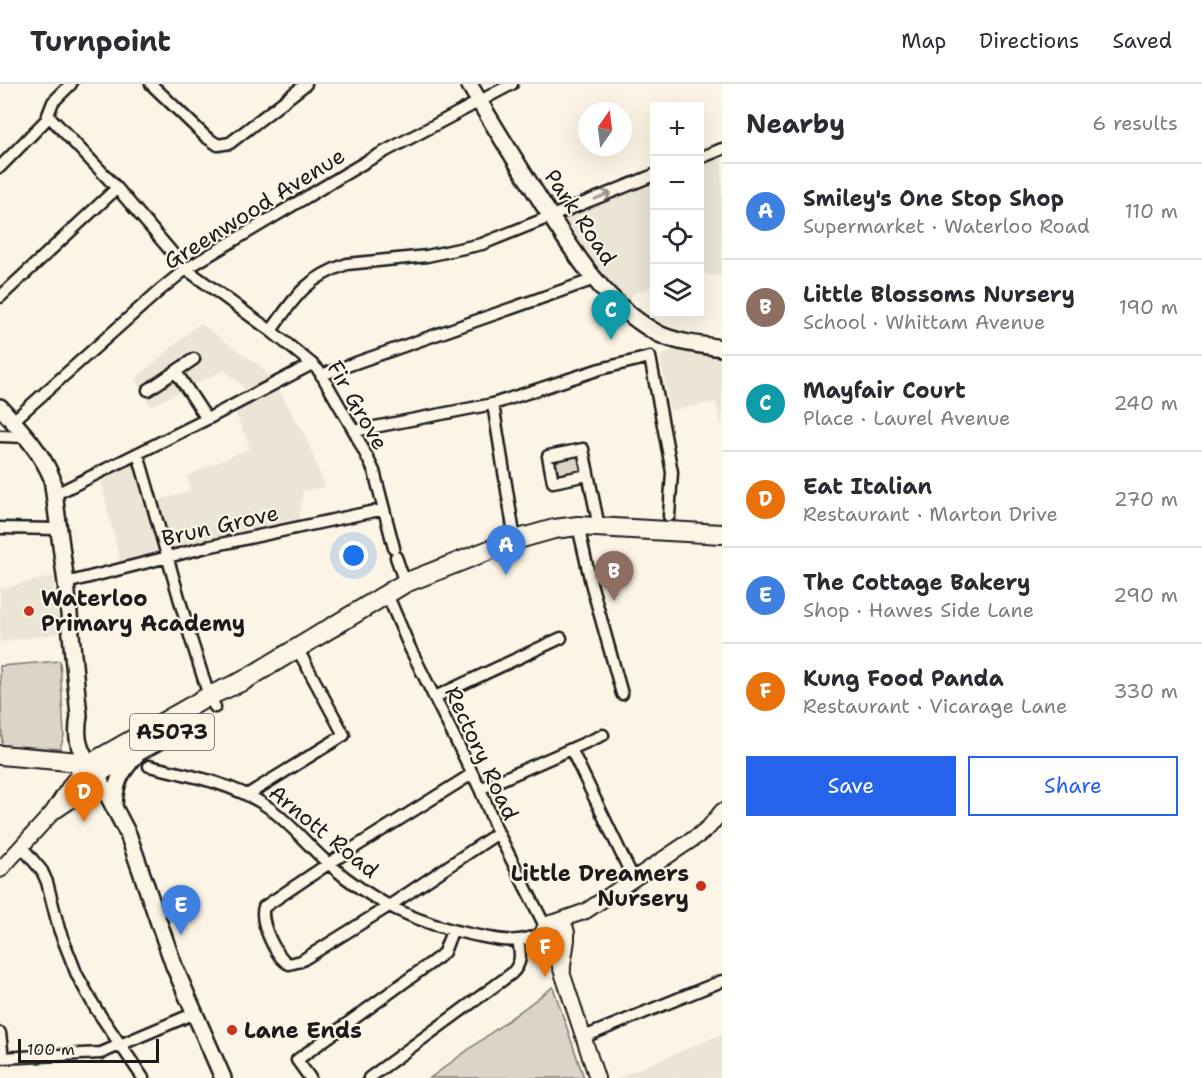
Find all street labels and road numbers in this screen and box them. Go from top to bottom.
street label: Greenwood Avenue [158,141,350,276]
street label: Park Road [538,164,623,271]
street label: Fir Grove [320,355,395,455]
street label: Brun Grove [159,498,281,553]
street label: Rectory Road [438,682,525,825]
road number: A5073 [130,714,214,750]
street label: Arnott Road [263,778,385,885]

